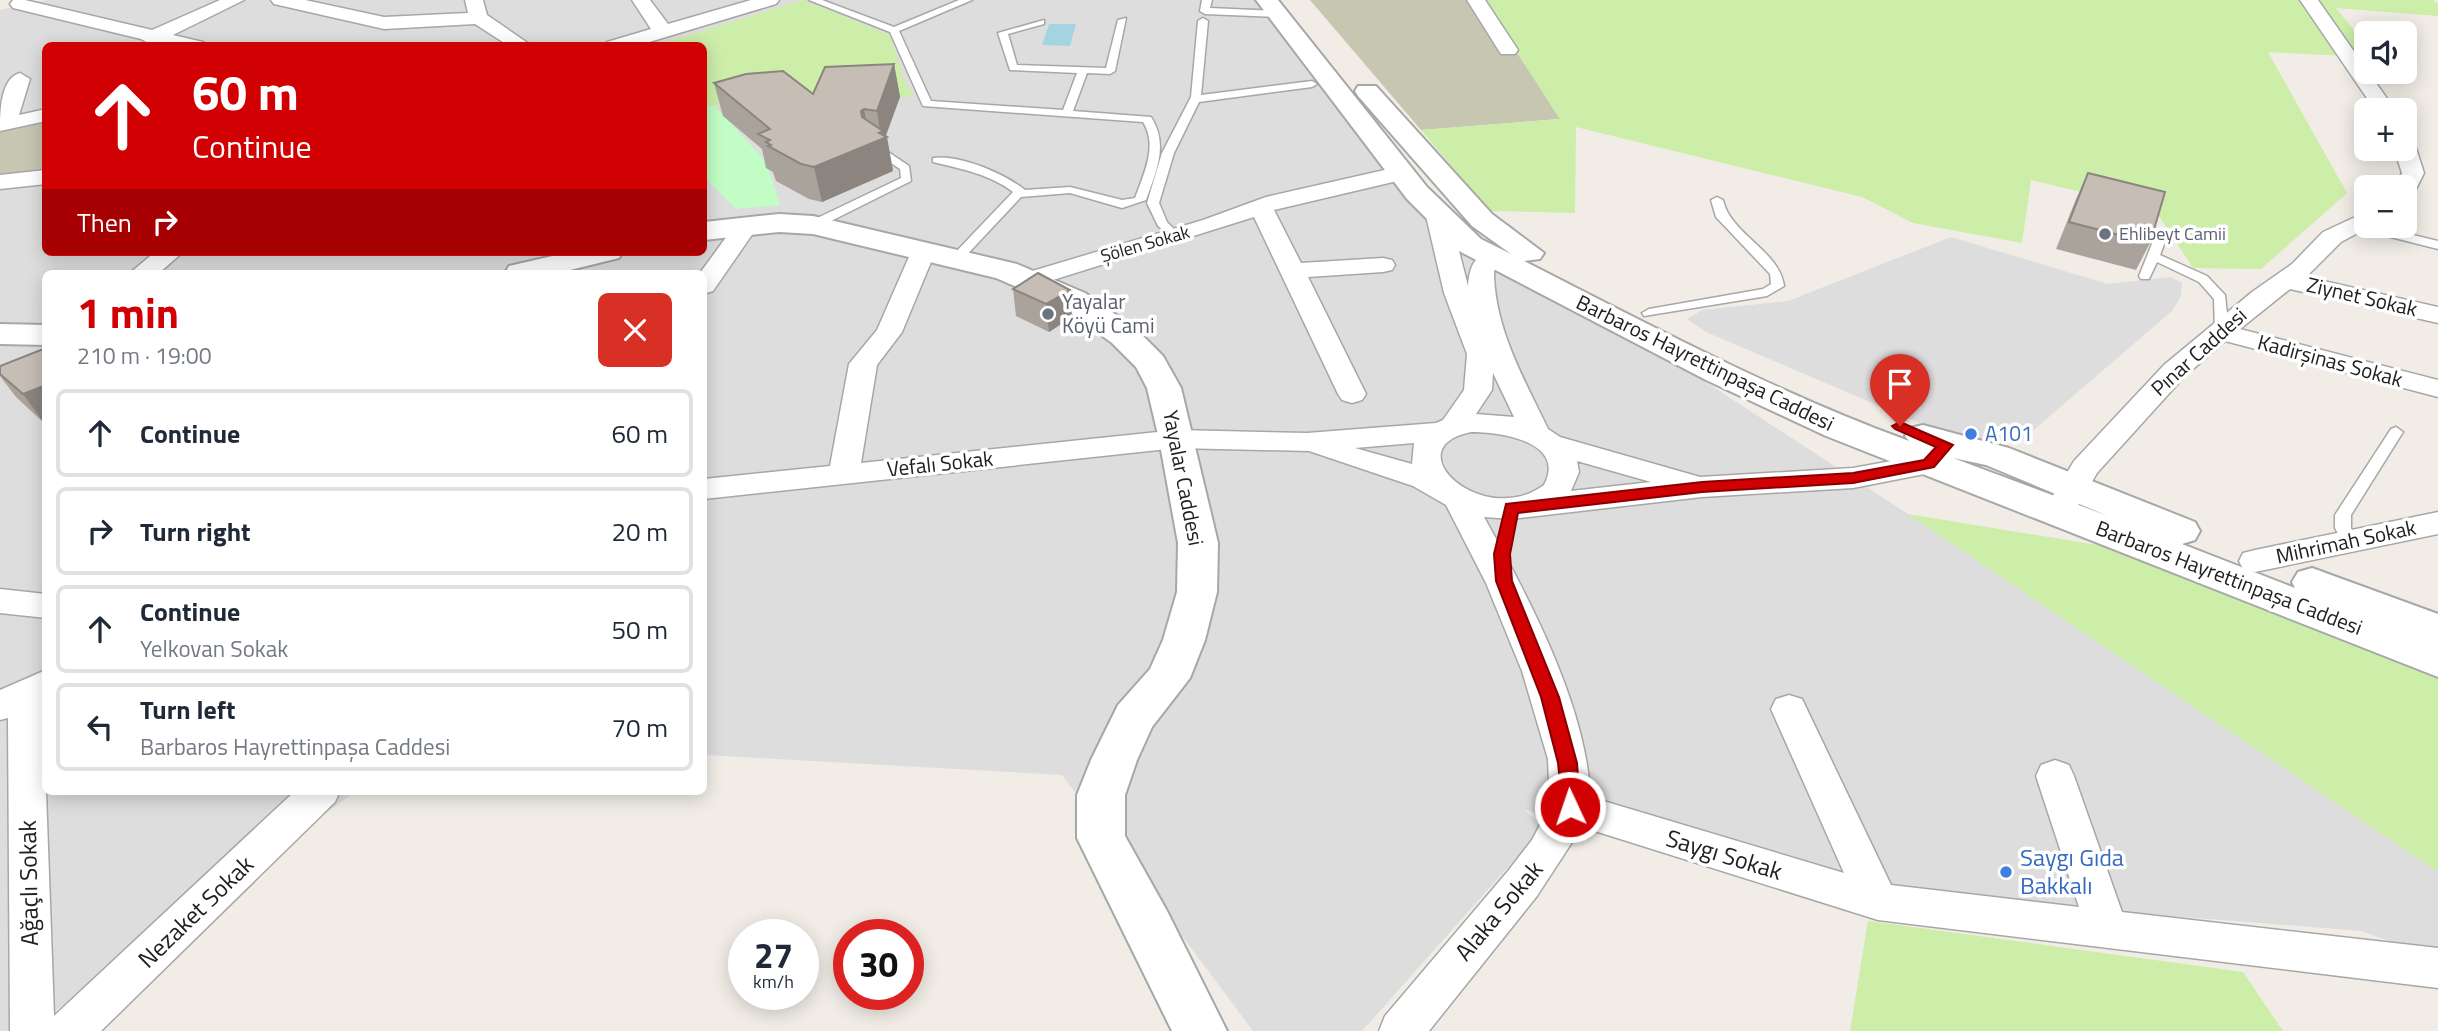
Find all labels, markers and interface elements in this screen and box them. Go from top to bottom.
map controls [2354,21,2417,238]
button: sound [2354,21,2417,84]
text: 60 m [192,54,299,129]
icon: ahead [77,70,168,161]
button: + [2354,98,2417,161]
text: Continue [192,122,312,170]
button: − [2354,175,2417,238]
text: Then [77,203,132,242]
icon: right [146,203,184,241]
street label: Şölen Sokak [1097,218,1193,269]
place label: Ehlibeyt Camii [2119,220,2226,247]
marker: Ehlibeyt Camii [2097,226,2113,242]
street label: Ziynet Sokak [2304,268,2421,324]
text: 1 min [77,280,179,344]
place label: Yayalar Köyü Cami [1062,285,1155,341]
street label: Barbaros Hayrettinpaşa Caddesi [1571,286,1840,439]
button: close [598,293,672,367]
street label: Pınar Caddesi [2143,299,2254,403]
marker: Yayalar Köyü Cami [1040,306,1056,322]
street label: Kadirşinas Sokak [2254,325,2406,395]
text: 210 m · 19:00 [77,338,212,373]
pin [1870,354,1930,426]
icon: arrive [1881,365,1919,403]
street label: Yayalar Caddesi [1155,407,1213,548]
icon: ahead [81,414,119,452]
text: Continue [140,414,240,453]
text: 60 m [611,414,668,453]
place label: A101 [1985,417,2033,449]
marker: A101 [1963,426,1979,442]
street label: Vefalı Sokak [885,442,995,484]
street label: Barbaros Hayrettinpaşa Caddesi [2091,511,2367,643]
street label: Mihrimah Sokak [2273,511,2419,571]
icon: right [81,512,119,550]
text: Turn right [140,512,251,551]
text: 20 m [611,512,668,551]
text: Continue [140,592,240,631]
icon: ahead [81,610,119,648]
text: 50 m [611,610,668,649]
text: Yelkovan Sokak [140,631,288,666]
text: Turn left [140,690,235,729]
icon: left [81,708,119,746]
text: 70 m [611,708,668,747]
text: Barbaros Hayrettinpaşa Caddesi [140,729,450,764]
position arrow [1533,770,1607,844]
street label: Ağaçlı Sokak [9,819,47,946]
street label: Saygı Sokak [1662,819,1787,889]
place label: Saygı Gıda Bakkalı [2020,839,2124,903]
street label: Nezaket Sokak [129,846,262,976]
street label: Alaka Sokak [1445,852,1551,968]
marker: Saygı Gıda Bakkalı [1998,864,2014,880]
speed limit sign: 30 [833,919,924,1010]
text: 27 [754,928,793,982]
text: km/h [753,968,794,995]

